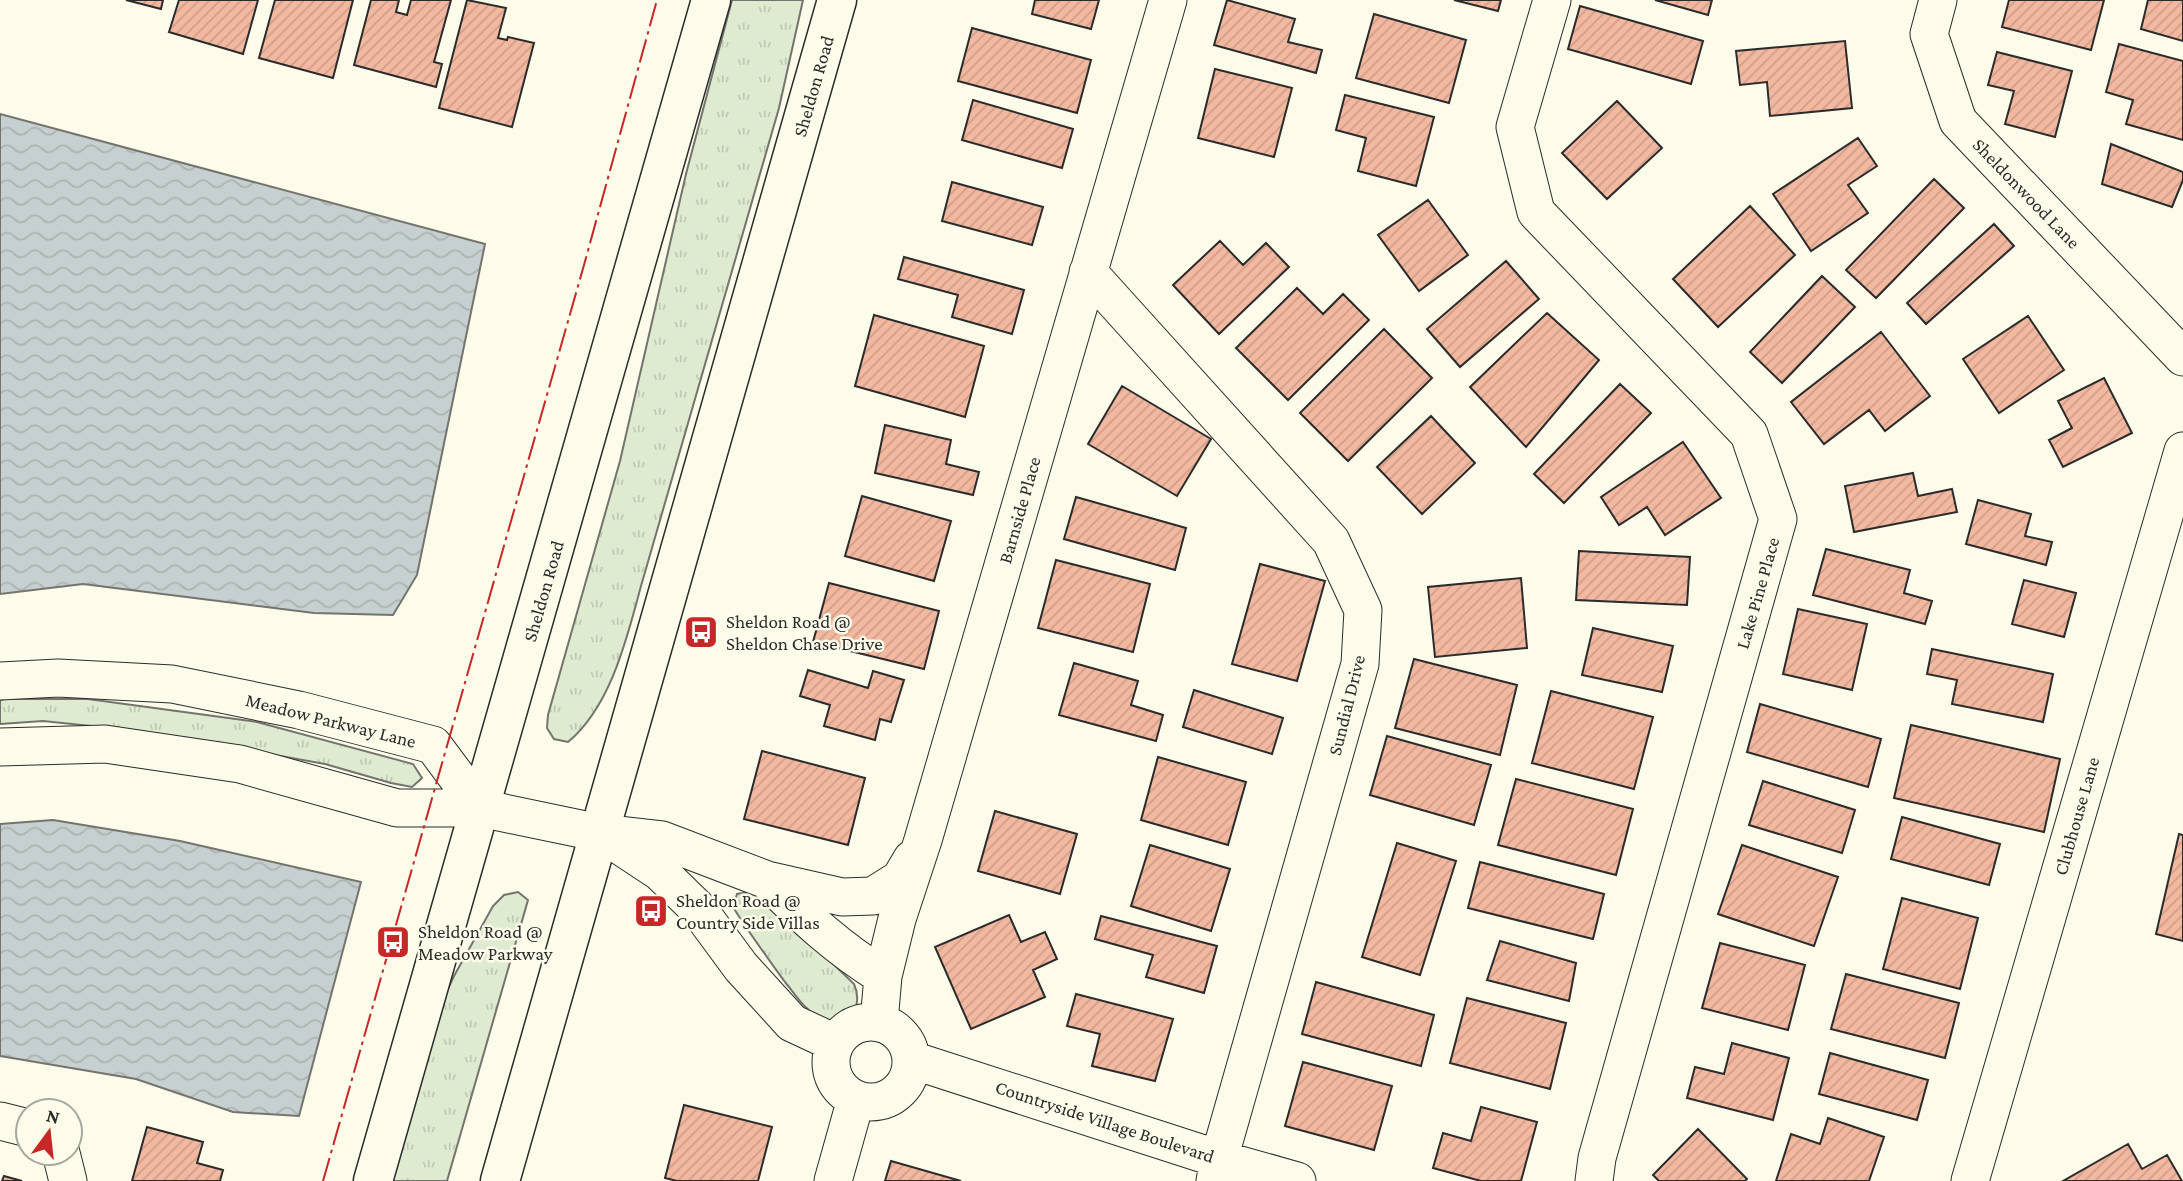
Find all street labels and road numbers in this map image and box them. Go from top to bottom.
street label: Sheldon Road [789,33,838,139]
street label: Sheldonwood Lane [1969,134,2085,253]
street label: Barnside Place [994,454,1045,566]
street label: Lake Pine Place [1732,535,1783,651]
street label: Sheldon Road [519,538,568,644]
street label: Sundial Drive [1324,653,1369,758]
street label: Meadow Parkway Lane [243,689,418,752]
street label: Clubhouse Lane [2050,755,2103,878]
street label: Countryside Village Boulevard [993,1076,1217,1167]

